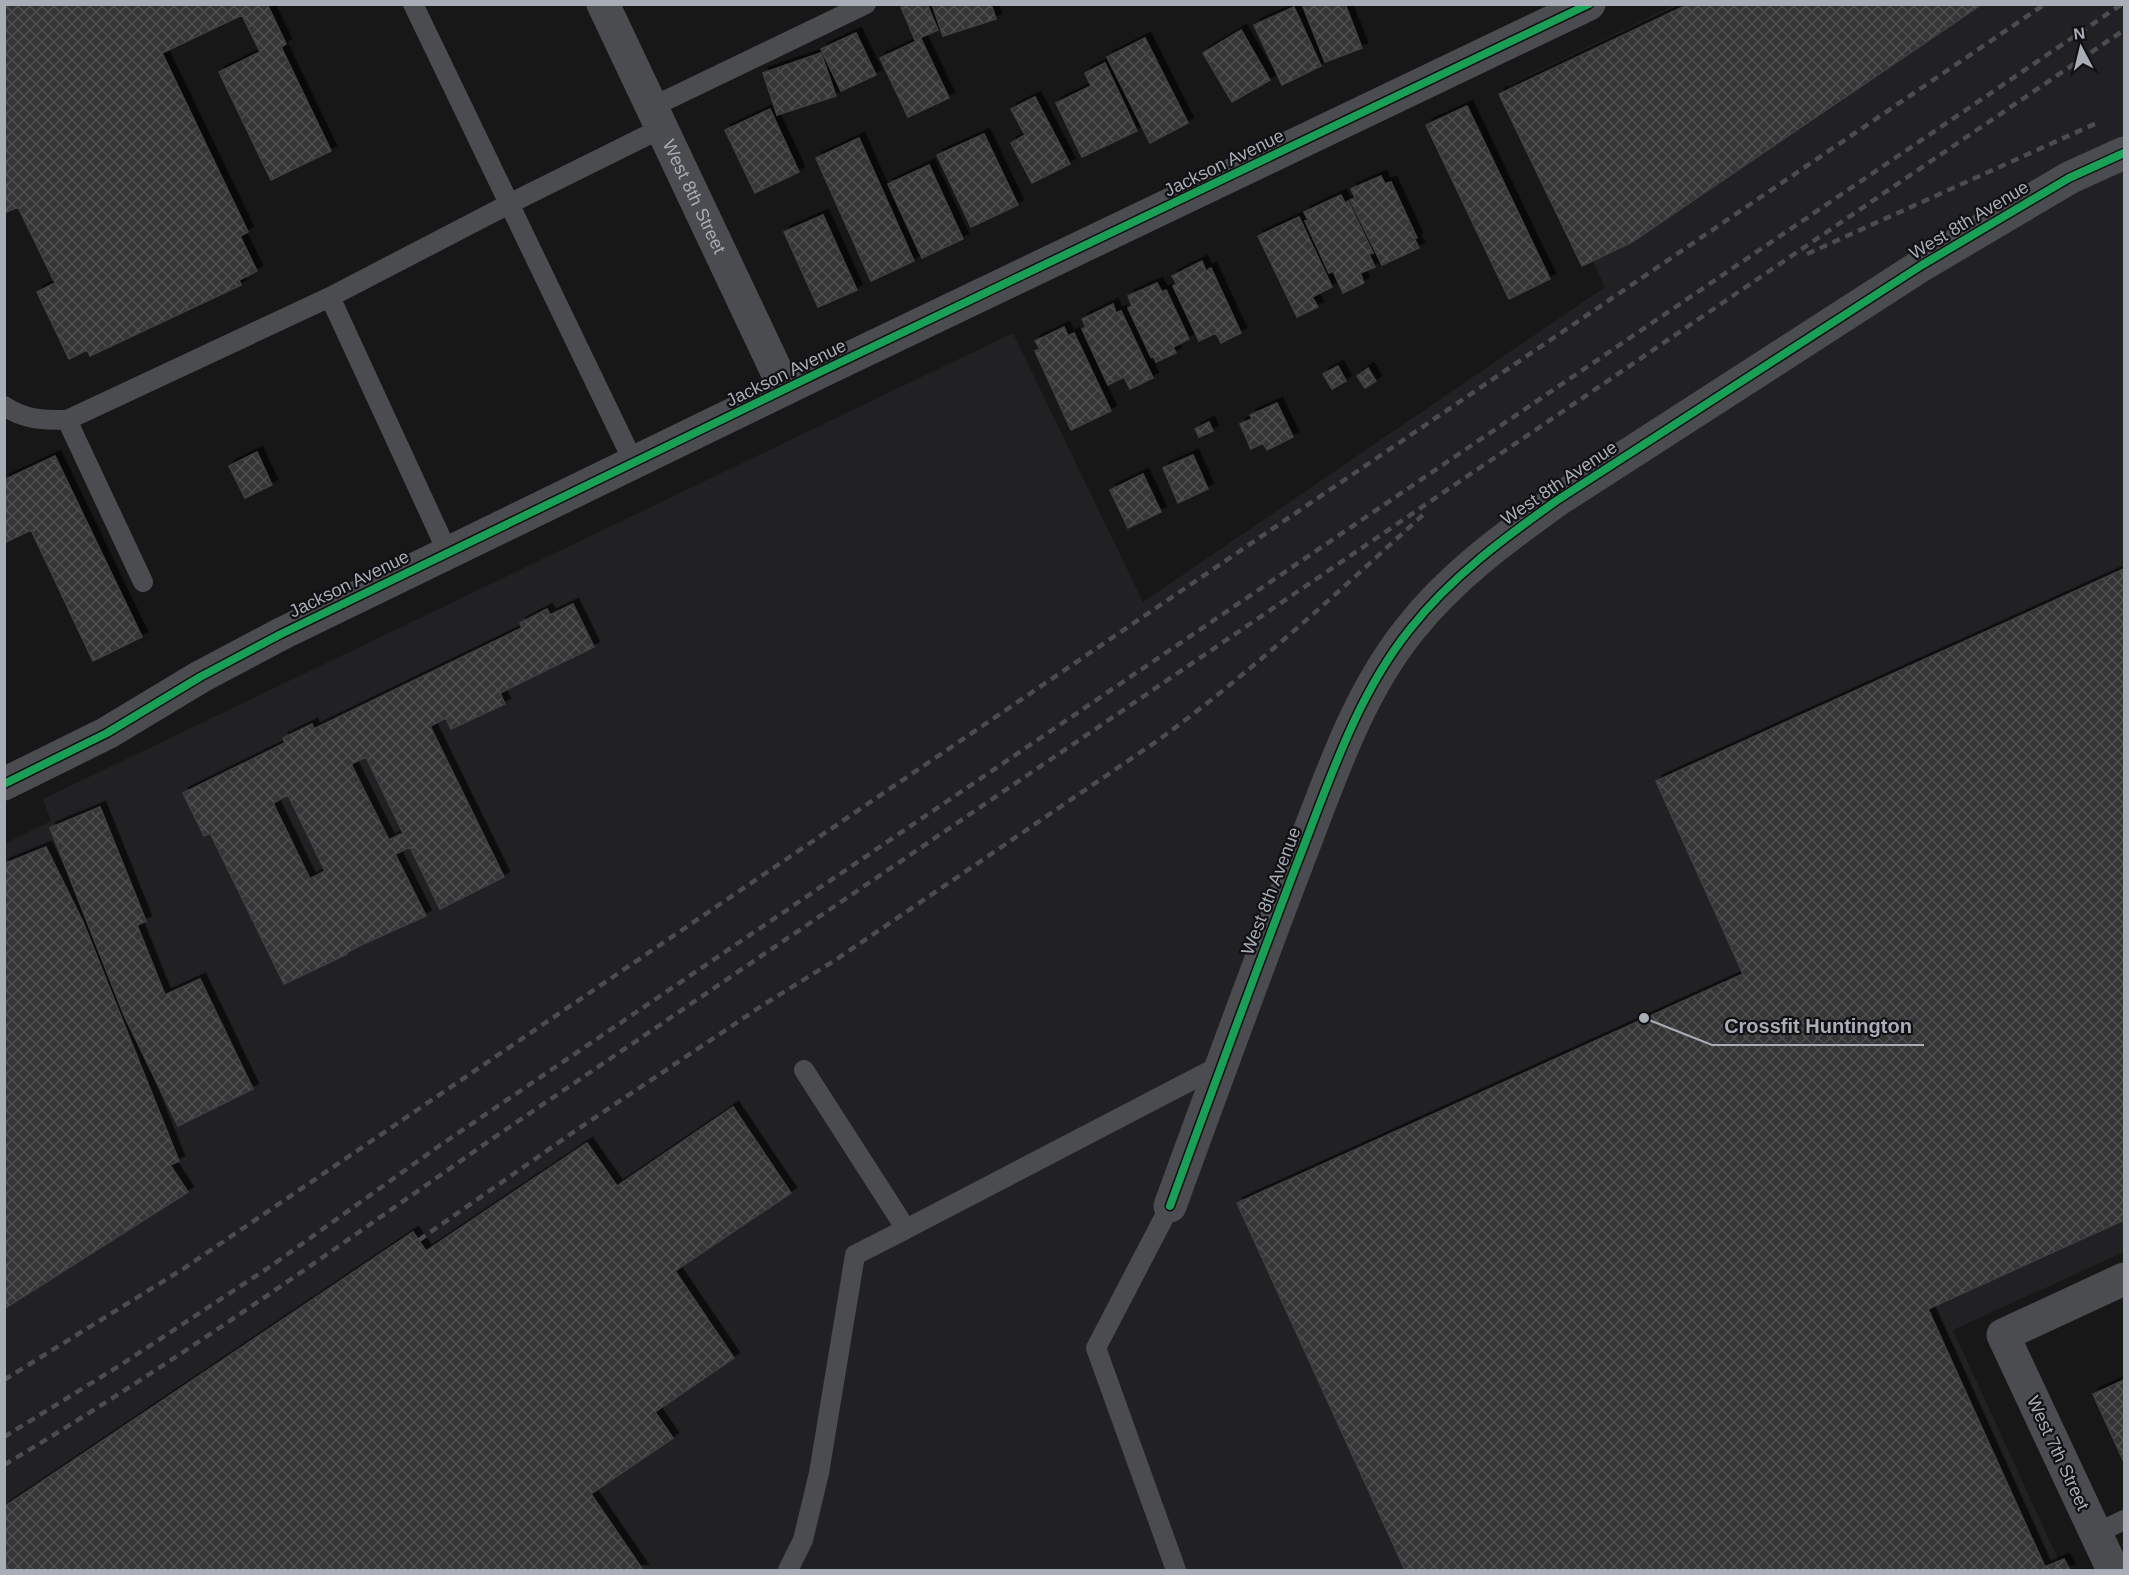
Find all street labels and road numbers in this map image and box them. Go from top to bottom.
street label: Jackson Avenue [1161,125,1287,201]
street label: West 8th Street [659,136,730,257]
street label: West 8th Avenue [1906,177,2032,263]
street label: Jackson Avenue [723,335,849,411]
street label: West 8th Avenue [1497,437,1621,529]
street label: Jackson Avenue [286,546,412,622]
street label: West 8th Avenue [1237,824,1305,958]
street label: West 7th Street [2023,1393,2093,1513]

